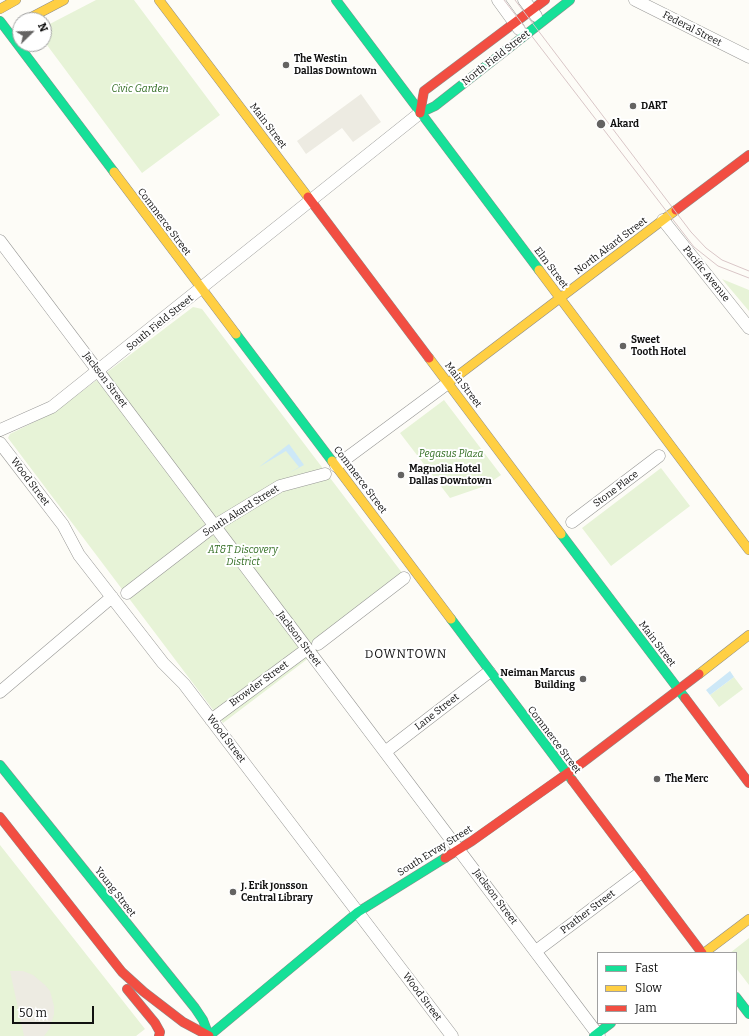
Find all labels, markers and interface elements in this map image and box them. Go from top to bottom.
street label: Federal Street [660,9,724,49]
north arrow [12,12,52,52]
text: N [35,21,50,34]
street label: North Field Street [460,28,532,88]
place label: The Westin Dallas Downtown [294,53,377,76]
marker: The Westin Dallas Downtown [281,60,291,70]
park label: Civic Garden [111,83,169,95]
place label: DART [641,100,667,112]
street label: Main Street [247,101,289,151]
marker: DART [628,101,638,111]
marker: Akard [595,118,607,130]
place label: Akard [610,118,639,130]
street label: Commerce Street [135,186,193,258]
street label: North Akard Street [572,215,650,277]
street label: Pacific Avenue [680,244,732,304]
street label: Elm Street [532,245,570,291]
street label: South Field Street [124,292,196,354]
place label: Sweet Tooth Hotel [631,334,686,358]
marker: Sweet Tooth Hotel [618,341,628,351]
street label: Jackson Street [80,350,130,410]
street label: Main Street [442,360,484,410]
street label: Commerce Street [331,444,389,516]
park label: Pegasus Plaza [419,448,483,460]
street label: Wood Street [8,456,52,508]
place label: Magnolia Hotel Dallas Downtown [409,463,492,486]
street label: Stone Place [591,468,641,510]
marker: Magnolia Hotel Dallas Downtown [396,470,406,480]
street label: South Akard Street [201,483,281,539]
park label: AT&T Discovery District [208,544,278,568]
street label: Jackson Street [274,609,324,669]
street label: Main Street [636,619,678,669]
district label: DOWNTOWN [365,648,447,662]
street label: Browder Street [227,659,291,709]
place label: Neiman Marcus Building [500,667,575,690]
marker: Neiman Marcus Building [578,674,588,684]
street label: Lane Street [412,691,462,733]
street label: Commerce Street [525,704,583,776]
street label: Wood Street [204,713,248,765]
place label: The Merc [665,773,708,785]
marker: The Merc [652,774,662,784]
street label: South Ervay Street [395,823,475,879]
street label: Young Street [92,865,138,919]
street label: Jackson Street [470,867,520,927]
place label: J. Erik Jonsson Central Library [241,880,313,904]
marker: J. Erik Jonsson Central Library [228,887,238,897]
street label: Prather Street [558,888,618,936]
legend [597,952,737,1024]
text: Fast [635,961,658,975]
street label: Wood Street [400,971,444,1023]
text: Slow [635,981,662,995]
scale bar [14,998,96,1024]
text: Jam [635,1001,657,1015]
text: 50 m [19,1006,47,1020]

